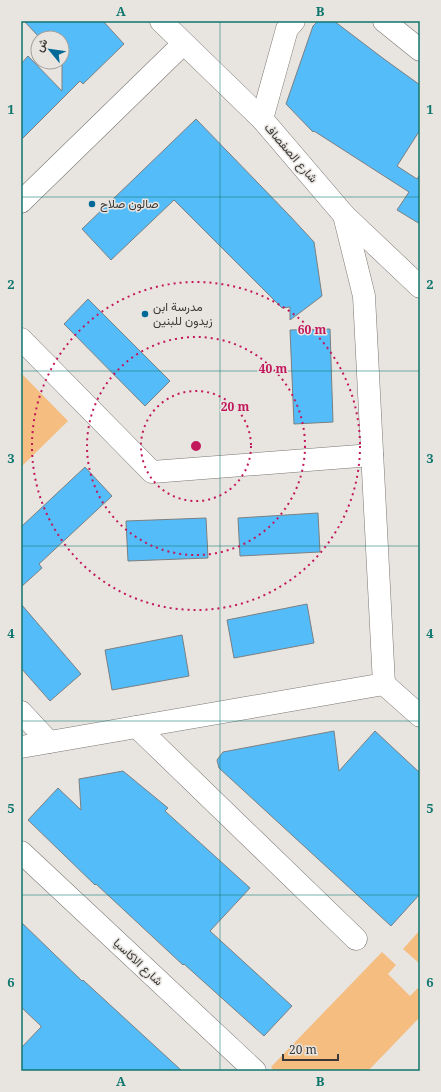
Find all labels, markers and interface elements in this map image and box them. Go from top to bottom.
text: A [116,2,126,20]
text: B [316,2,325,20]
north arrow [30,30,70,70]
text: ش [31,35,51,54]
text: 1 [7,100,15,118]
text: 1 [426,100,434,118]
street label: شارع الصفصاف [260,119,322,187]
place label: صالون صلاح [100,195,159,213]
marker: صالون صلاح [87,199,97,209]
text: 2 [7,275,15,293]
text: 2 [426,275,434,293]
place label: مدرسة ابن زيدون للبنين [153,298,213,329]
marker: مدرسة ابن زيدون للبنين [140,309,150,319]
text: 60 m [298,321,326,338]
text: 40 m [259,360,287,377]
text: 20 m [221,398,249,415]
centre of rings [189,439,203,453]
text: 3 [7,449,15,467]
text: 3 [426,449,434,467]
text: 4 [7,624,15,642]
text: 4 [426,624,434,642]
text: 5 [7,799,15,817]
text: 5 [426,799,434,817]
street label: شارع الاكاسيا [109,934,167,990]
text: 6 [7,973,15,991]
text: 6 [426,973,434,991]
scale bar [283,1036,338,1062]
text: 20 m [289,1041,317,1058]
text: A [116,1072,126,1090]
text: B [316,1072,325,1090]

